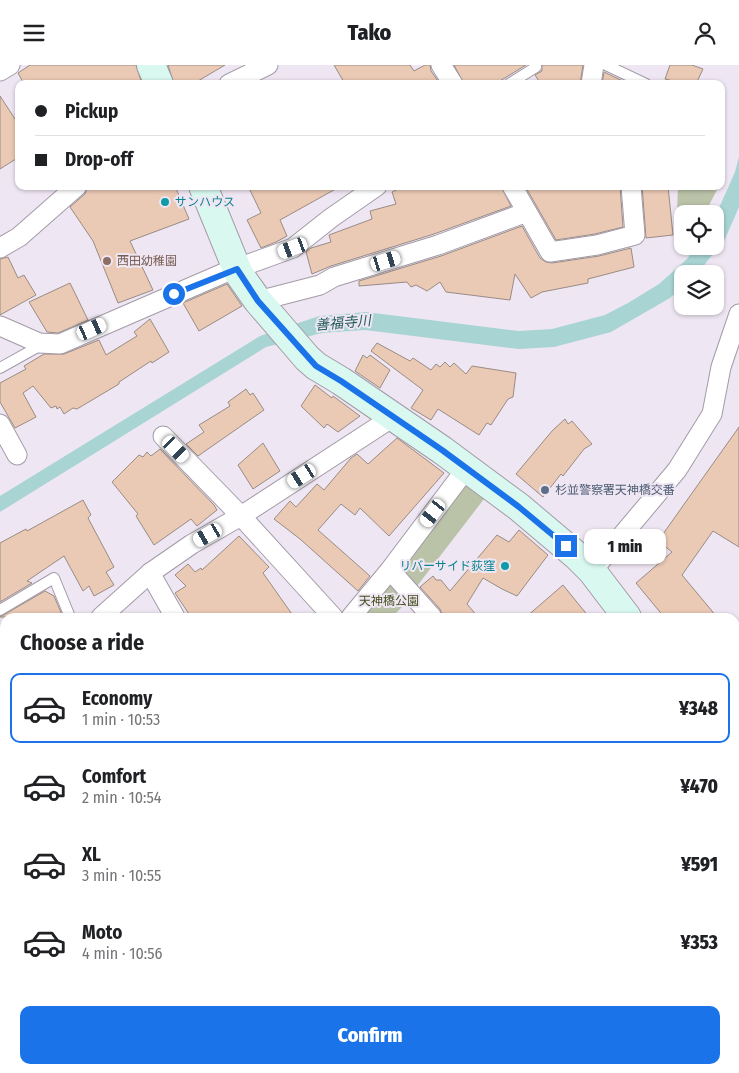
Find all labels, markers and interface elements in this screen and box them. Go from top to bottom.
icon: menu [20,19,48,47]
text: Tako [348,19,391,46]
icon: person [691,19,719,47]
text: Pickup [65,100,118,123]
text: Drop-off [65,148,133,171]
place label: サンハウス [175,195,235,209]
marker: サンハウス [159,196,171,208]
map controls [674,205,724,315]
button: locate [674,205,724,255]
car [276,236,309,260]
car [369,249,402,273]
place label: 西田幼稚園 [117,254,177,268]
marker: 西田幼稚園 [101,255,113,267]
button: layers [674,265,724,315]
route start [163,283,185,305]
water label: 善福寺川 [314,312,374,334]
car [75,316,108,342]
car [160,433,191,465]
car [285,462,318,490]
place label: 杉並警察署天神橋交番 [555,483,675,497]
marker: 杉並警察署天神橋交番 [539,484,551,496]
car [417,497,448,529]
car [191,521,224,549]
callout: 1 min [584,529,666,563]
route end [555,535,577,557]
text: 1 min [608,537,642,556]
place label: リバーサイド荻窪 [399,559,495,573]
marker: リバーサイド荻窪 [499,560,511,572]
park label: 天神橋公園 [359,594,419,608]
text: Choose a ride [20,629,144,656]
icon: car [22,686,67,731]
text: Economy [82,687,152,710]
text: ¥348 [679,697,718,720]
text: 1 min · 10:53 [82,710,160,729]
icon: car [22,764,67,809]
text: Comfort [82,765,146,788]
text: ¥470 [680,775,718,798]
text: 2 min · 10:54 [82,788,162,807]
icon: car [22,842,67,887]
text: XL [82,843,101,866]
text: ¥591 [681,853,718,876]
text: 3 min · 10:55 [82,866,161,885]
icon: car [22,920,67,965]
text: Moto [82,921,122,944]
text: ¥353 [681,931,718,954]
text: 4 min · 10:56 [82,944,163,963]
button: Confirm [20,1006,720,1064]

